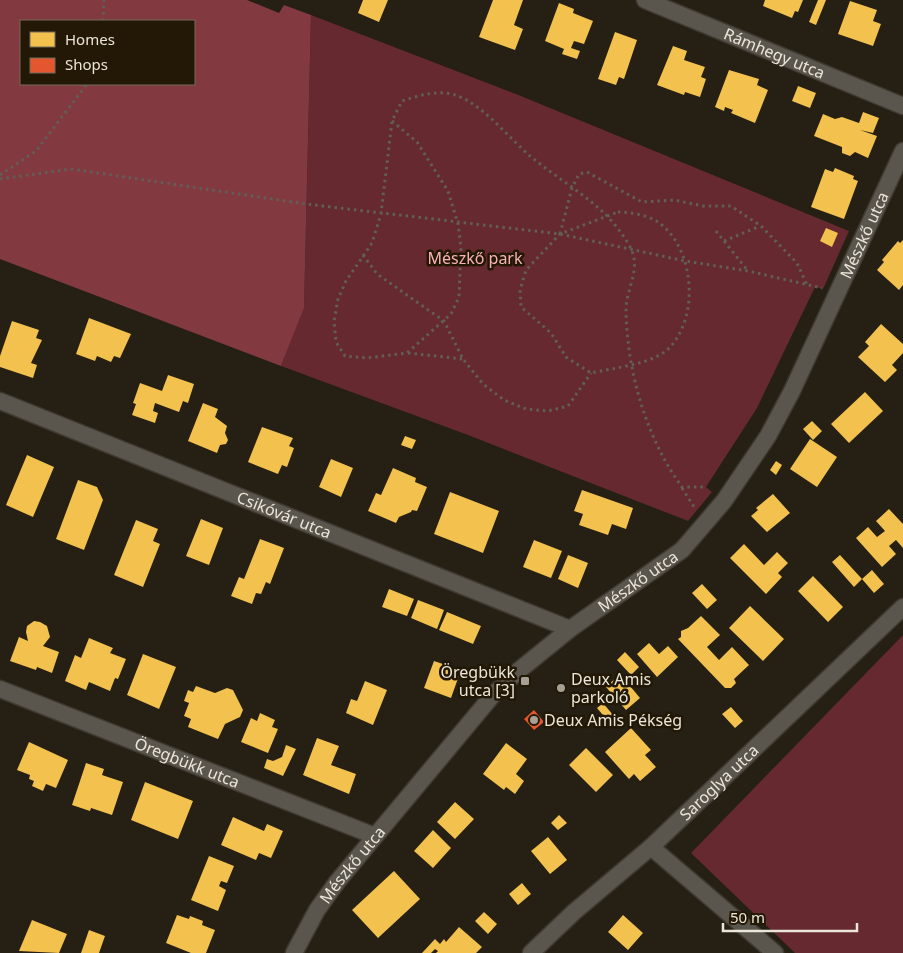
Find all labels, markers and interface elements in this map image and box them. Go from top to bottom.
legend [20,20,195,85]
street label: Rámhegy utca [721,23,828,84]
text: Homes [65,29,115,49]
text: Shops [65,54,108,74]
street label: Mészkő utca [834,188,894,282]
park label: Mészkő park [427,247,523,269]
street label: Csikóvár utca [234,486,335,543]
street label: Mészkő utca [593,545,682,617]
place label: Öregbükk utca [3] [441,661,515,701]
place label: Deux Amis parkoló [571,668,651,708]
marker: Öregbükk utca [3] [519,675,531,687]
marker: Deux Amis parkoló [555,682,567,694]
place label: Deux Amis Pékség [544,709,682,731]
marker: Deux Amis Pékség [528,714,540,726]
street label: Öregbükk utca [131,732,243,793]
street label: Saroglya utca [675,739,763,825]
street label: Mészkő utca [314,822,390,908]
scale bar [723,900,857,932]
text: 50 m [730,907,765,927]

